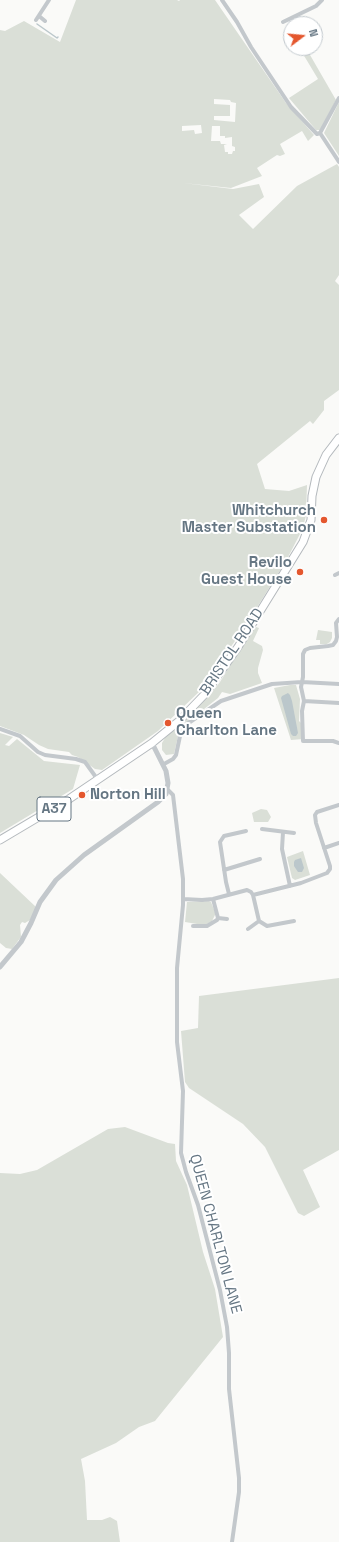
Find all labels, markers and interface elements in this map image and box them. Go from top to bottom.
north arrow [283,16,323,56]
text: N [306,27,321,38]
place label: Whitchurch Master Substation [182,502,316,537]
marker: Whitchurch Master Substation [319,515,329,525]
place label: Revilo Guest House [201,554,292,589]
marker: Revilo Guest House [295,567,305,577]
street label: BRISTOL ROAD [196,605,268,699]
place label: Queen Charlton Lane [176,705,277,740]
marker: Queen Charlton Lane [163,718,173,728]
place label: Norton Hill [90,786,166,804]
marker: Norton Hill [77,790,87,800]
road number: A37 [37,797,71,821]
street label: QUEEN CHARLTON LANE [185,1152,245,1316]

